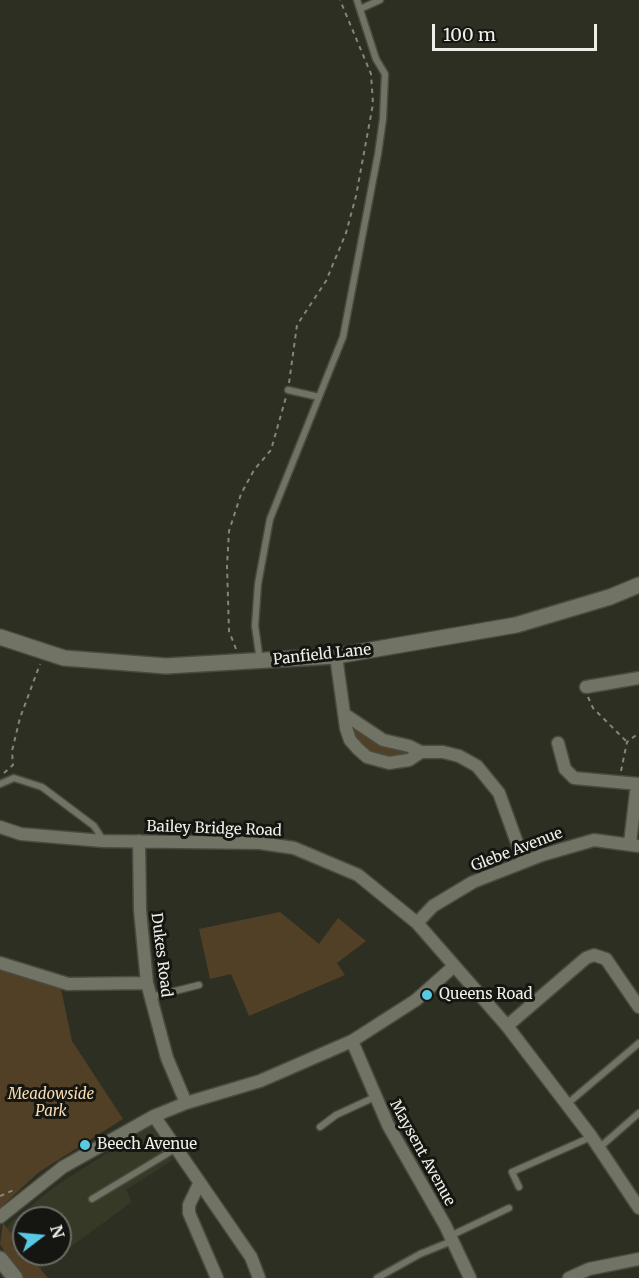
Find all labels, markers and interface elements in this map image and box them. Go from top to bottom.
scale bar [435,12,600,50]
text: 100 m [443,23,496,46]
street label: Panfield Lane [272,641,372,669]
street label: Bailey Bridge Road [146,818,282,840]
street label: Glebe Avenue [469,824,565,876]
street label: Dukes Road [147,912,175,998]
place label: Queens Road [439,986,533,1004]
marker: Queens Road [420,988,434,1002]
park label: Meadowside Park [8,1086,94,1121]
street label: Maysent Avenue [385,1097,459,1209]
place label: Beech Avenue [97,1136,197,1154]
marker: Beech Avenue [78,1138,92,1152]
north arrow [12,1206,72,1266]
text: N [46,1223,69,1240]

